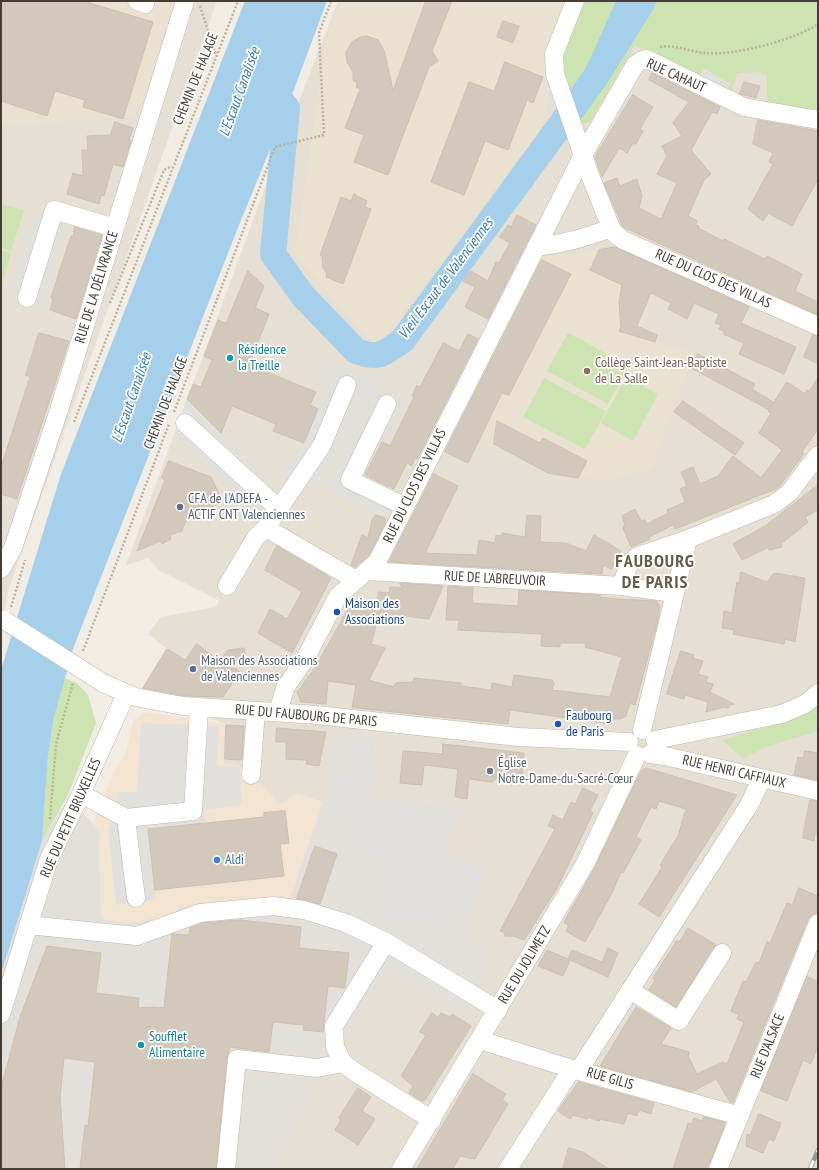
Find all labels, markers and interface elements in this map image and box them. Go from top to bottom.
street label: CHEMIN DE HALAGE [170,30,222,128]
water label: L'Escaut Canalisée [216,45,264,139]
street label: RUE CAHAUT [644,55,708,97]
water label: Vieil Escaut de Valenciennes [395,215,497,343]
street label: RUE DE LA DÉLIVRANCE [72,229,122,345]
street label: RUE DU CLOS DES VILLAS [652,246,774,312]
place label: Résidence la Treille [238,342,286,374]
water label: L'Escaut Canalisée [108,351,156,445]
marker: Résidence la Treille [225,353,235,363]
street label: CHEMIN DE HALAGE [141,354,191,452]
place label: Collège Saint-Jean-Baptiste de La Salle [595,355,727,388]
marker: Collège Saint-Jean-Baptiste de La Salle [582,366,592,376]
street label: RUE DU CLOS DES VILLAS [380,426,450,546]
place label: CFA de l'ADEFA - ACTIF CNT Valenciennes [188,491,305,524]
marker: CFA de l'ADEFA - ACTIF CNT Valenciennes [175,502,185,512]
district label: FAUBOURG DE PARIS [615,551,695,594]
street label: RUE DE L'ABREUVOIR [444,568,546,590]
place label: Maison des Associations [345,596,405,628]
marker: Maison des Associations [332,607,342,617]
place label: Maison des Associations de Valenciennes [201,653,318,686]
marker: Maison des Associations de Valenciennes [188,664,198,674]
street label: RUE DU FAUBOURG DE PARIS [234,701,378,731]
place label: Faubourg de Paris [566,708,612,740]
marker: Faubourg de Paris [553,719,563,729]
street label: RUE HENRI CAFFIAUX [681,752,787,792]
place label: Église Notre-Dame-du-Sacré-Cœur [498,755,633,788]
street label: RUE DU PETIT BRUXELLES [37,756,105,880]
marker: Église Notre-Dame-du-Sacré-Cœur [485,766,495,776]
place label: Aldi [225,852,244,868]
marker: Aldi [212,855,222,865]
street label: RUE DU JOLIMETZ [495,923,555,1007]
street label: RUE D'ALSACE [747,1011,789,1081]
place label: Soufflet Alimentaire [149,1029,205,1062]
marker: Soufflet Alimentaire [136,1040,146,1050]
street label: RUE GILIS [585,1064,635,1094]

